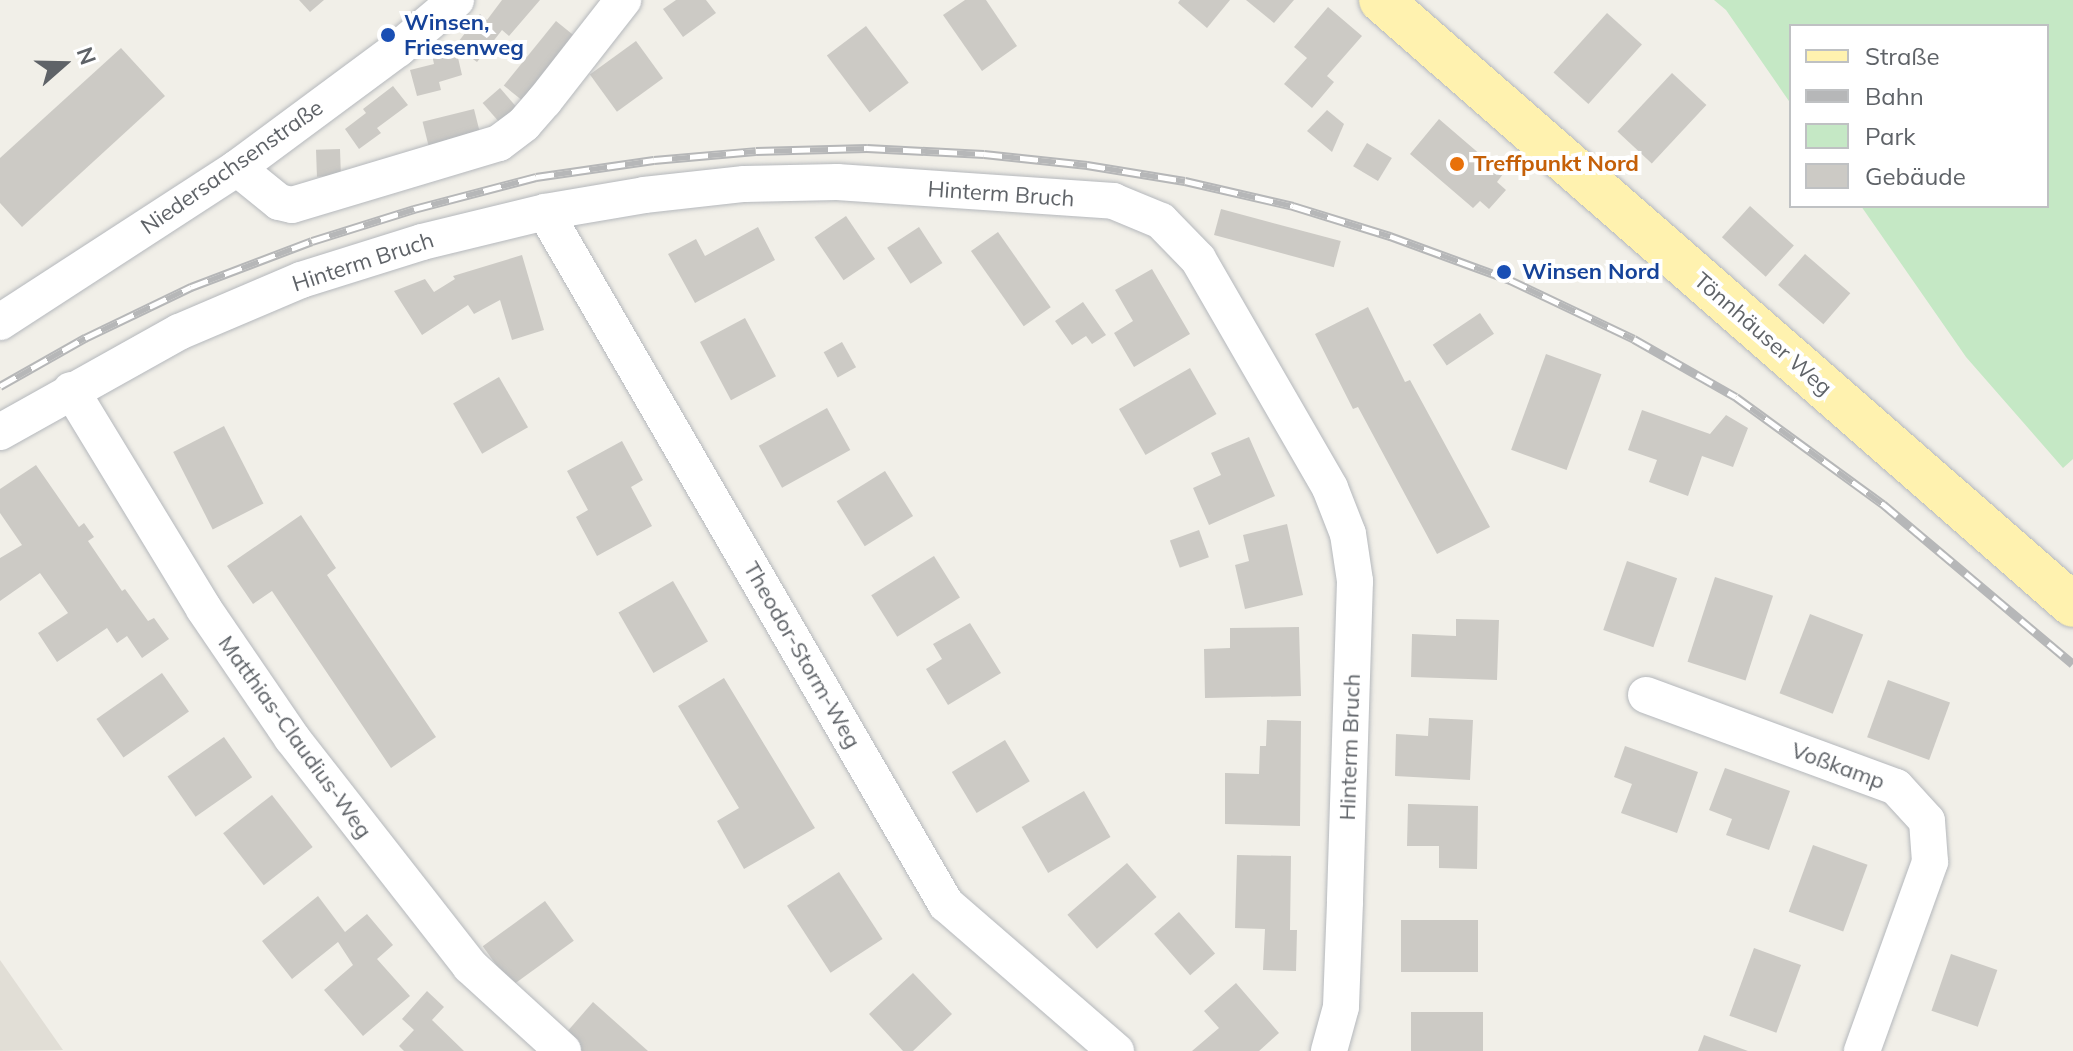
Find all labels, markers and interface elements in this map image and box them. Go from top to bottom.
place label: Winsen, Friesenweg [404,9,524,60]
north arrow [24,24,104,104]
legend [1789,24,2049,208]
marker: Winsen, Friesenweg [379,26,397,44]
text: Straße [1865,41,1940,71]
text: N [71,43,103,68]
text: Bahn [1865,81,1924,111]
street label: Niedersachsenstraße [136,94,328,240]
text: Park [1865,121,1916,151]
place label: Treffpunkt Nord [1473,151,1639,177]
marker: Treffpunkt Nord [1448,155,1466,173]
text: Gebäude [1865,161,1966,191]
street label: Hinterm Bruch [927,176,1075,212]
street label: Hinterm Bruch [289,227,437,297]
place label: Winsen Nord [1522,259,1660,285]
marker: Winsen Nord [1493,261,1515,283]
street label: Tönnhäuser Weg [1689,267,1837,401]
street label: Theodor-Storm-Weg [738,557,866,753]
street label: Matthias-Claudius-Weg [213,631,377,843]
street label: Hinterm Bruch [1334,673,1366,821]
street label: Voßkamp [1788,737,1888,795]

